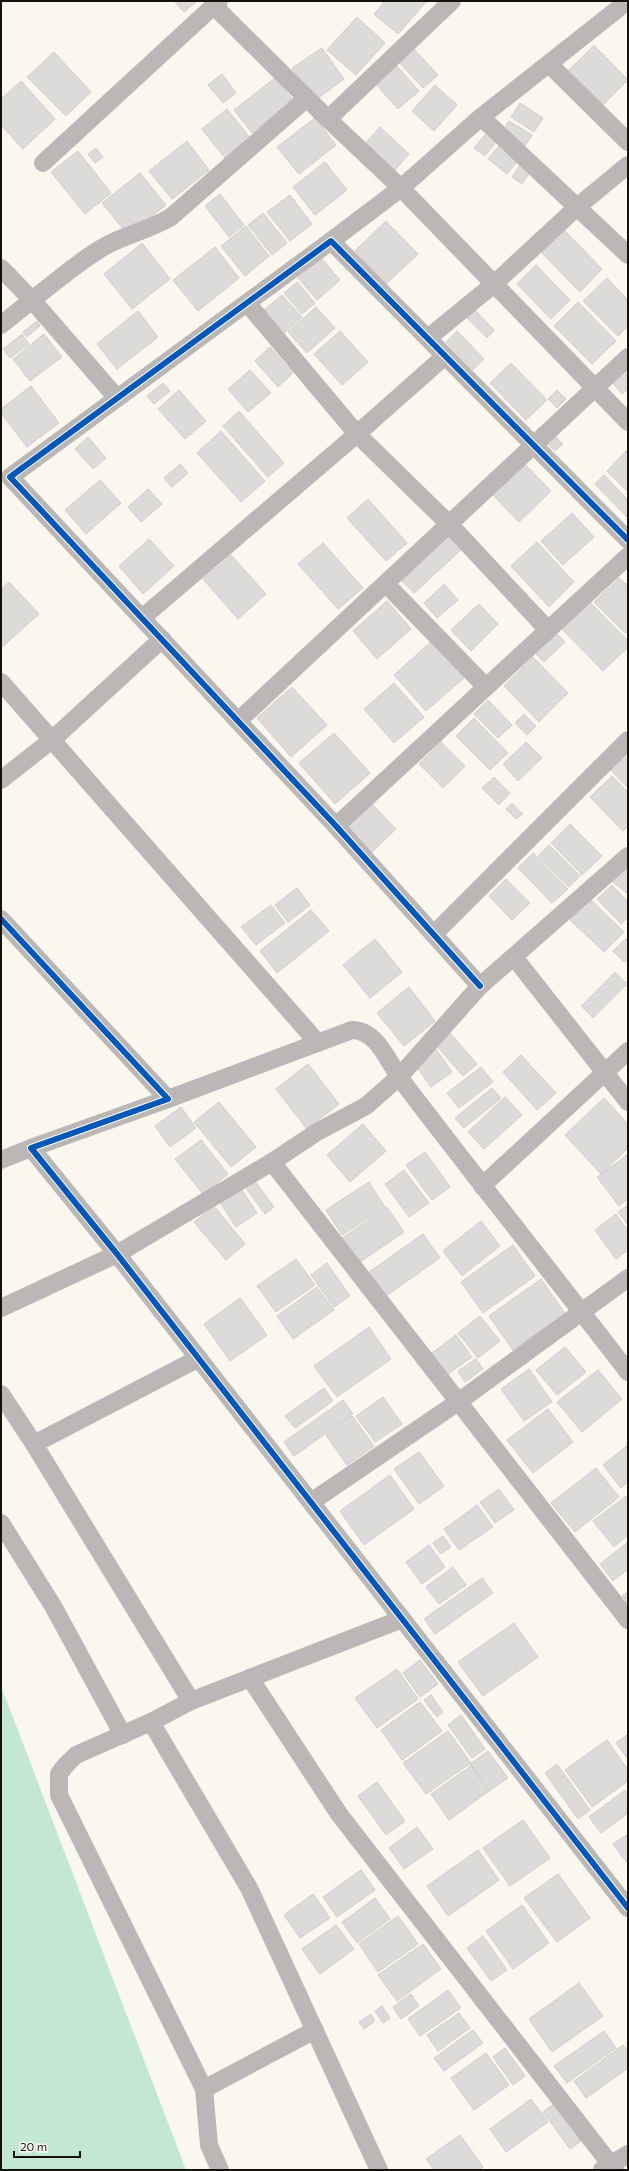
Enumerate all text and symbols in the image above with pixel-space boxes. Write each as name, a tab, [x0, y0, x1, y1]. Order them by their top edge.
scale bar	[14, 2133, 80, 2159]
text: 20 m	[20, 2139, 47, 2153]

